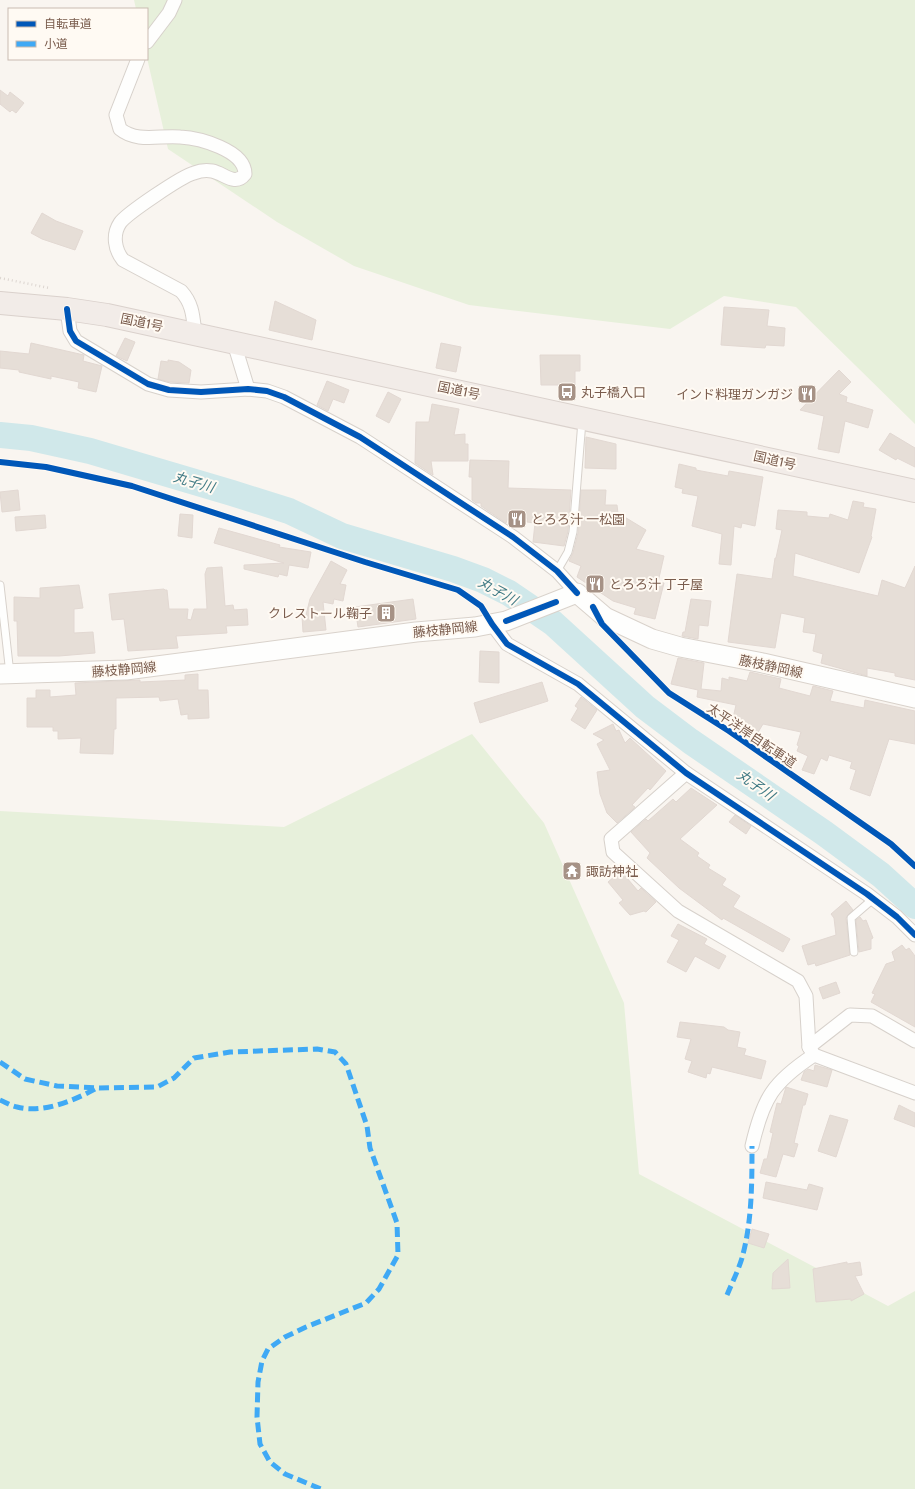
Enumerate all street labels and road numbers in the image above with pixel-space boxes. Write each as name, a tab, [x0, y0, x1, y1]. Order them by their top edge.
street label: 国道1号	[119, 310, 165, 334]
street label: 国道1号	[436, 378, 482, 402]
street label: 国道1号	[752, 447, 798, 473]
street label: 藤枝静岡線	[412, 618, 478, 640]
street label: 藤枝静岡線	[738, 651, 804, 681]
street label: 藤枝静岡線	[91, 658, 157, 680]
street label: 太平洋岸自転車道	[704, 699, 800, 771]

